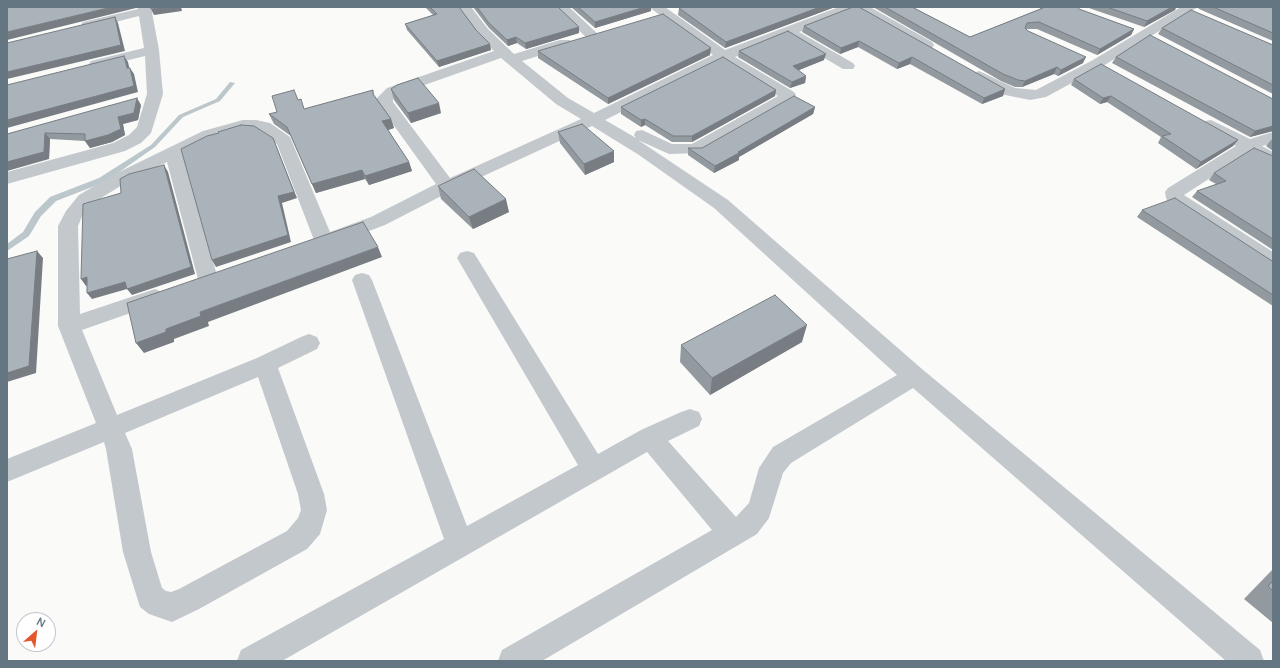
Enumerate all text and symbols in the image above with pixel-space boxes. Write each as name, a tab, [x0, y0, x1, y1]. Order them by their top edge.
north arrow	[16, 612, 56, 652]
text: N	[34, 613, 48, 630]

